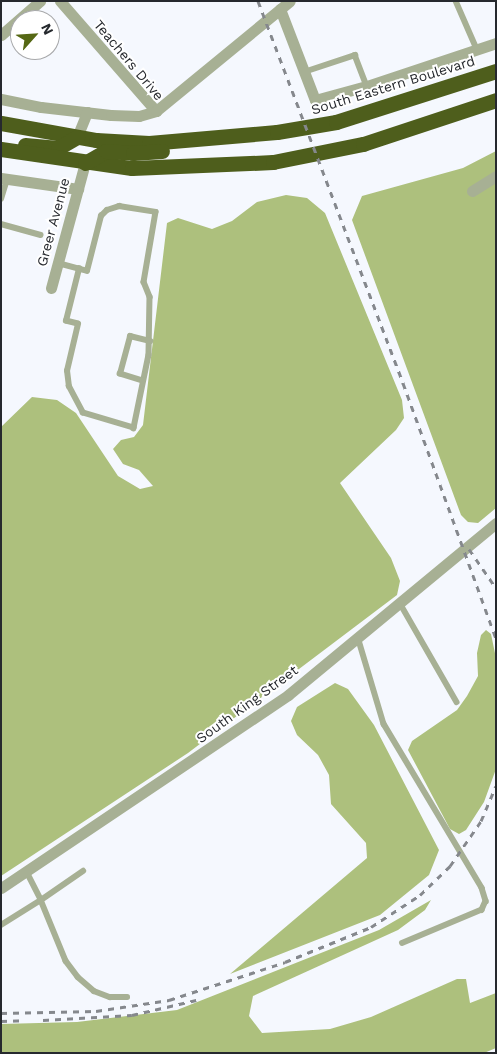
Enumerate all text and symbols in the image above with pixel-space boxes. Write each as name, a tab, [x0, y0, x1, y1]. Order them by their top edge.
north arrow	[10, 10, 60, 60]
street label: Teachers Drive	[90, 16, 168, 104]
text: N	[38, 21, 57, 37]
street label: South Eastern Boulevard	[309, 52, 477, 118]
street label: Greer Avenue	[33, 175, 73, 269]
street label: South King Street	[193, 662, 301, 746]

